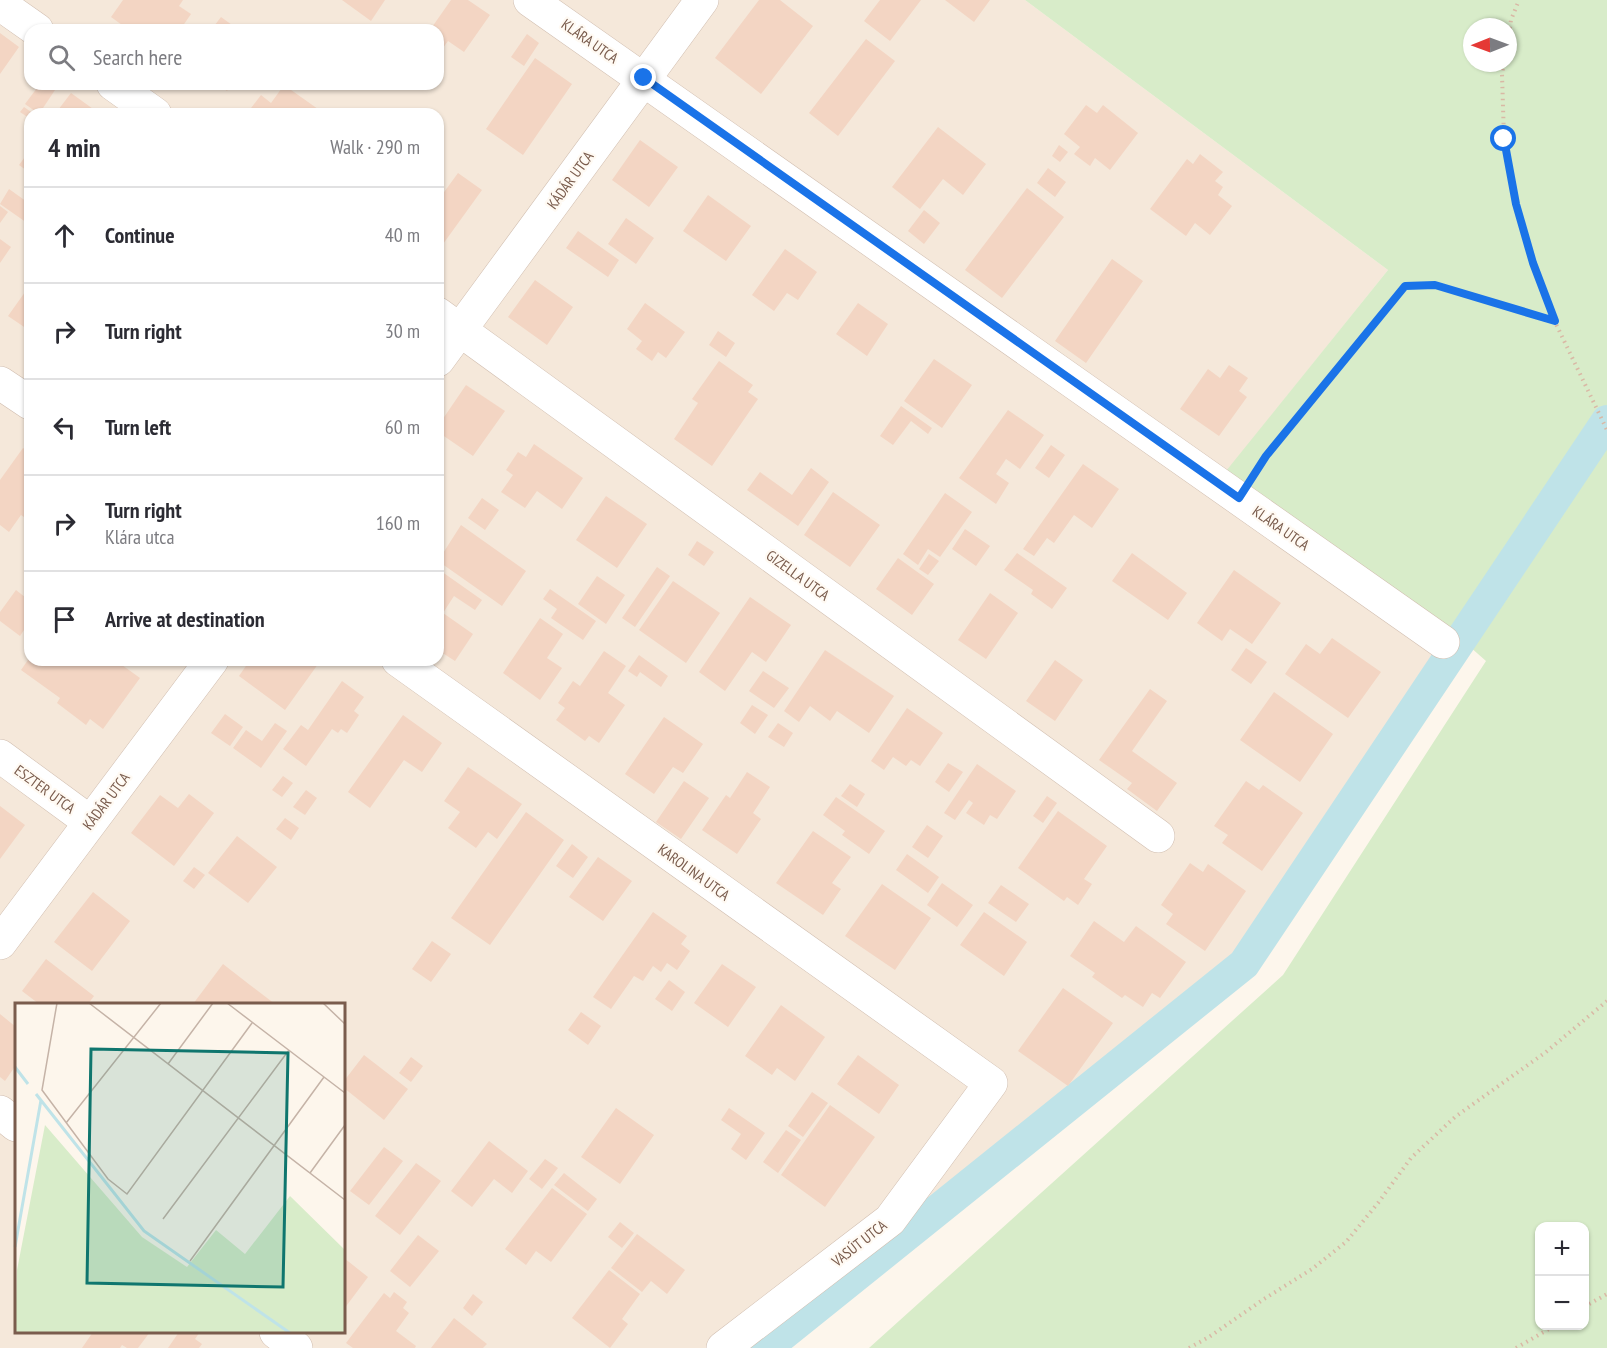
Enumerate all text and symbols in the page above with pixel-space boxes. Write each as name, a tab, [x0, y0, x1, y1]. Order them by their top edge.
street label: KLÁRA UTCA	[558, 15, 623, 68]
north arrow	[1463, 18, 1517, 72]
search box	[24, 24, 444, 90]
icon: search	[45, 41, 78, 74]
text: Search here	[93, 43, 182, 71]
route end	[630, 64, 656, 90]
route start	[1490, 125, 1516, 151]
text: 4 min	[48, 131, 101, 164]
text: Walk · 290 m	[330, 134, 420, 160]
street label: KÁDÁR UTCA	[543, 147, 598, 213]
icon: ahead	[48, 219, 81, 252]
text: Continue	[105, 221, 175, 249]
text: 40 m	[385, 222, 420, 248]
icon: right	[48, 315, 81, 348]
text: Turn right	[105, 317, 182, 345]
text: 30 m	[385, 318, 420, 344]
icon: left	[48, 411, 81, 444]
text: Turn left	[105, 413, 171, 441]
text: 60 m	[385, 414, 420, 440]
text: Turn right	[105, 496, 182, 524]
street label: KLÁRA UTCA	[1249, 502, 1314, 555]
icon: right	[48, 507, 81, 540]
text: 160 m	[376, 510, 420, 536]
text: Klára utca	[105, 524, 174, 550]
street label: GIZELLA UTCA	[763, 546, 834, 605]
icon: arrive	[48, 603, 81, 636]
text: Arrive at destination	[105, 605, 265, 633]
street label: ESZTER UTCA	[11, 761, 80, 818]
street label: KÁDÁR UTCA	[78, 768, 134, 833]
street label: KAROLINA UTCA	[654, 840, 734, 905]
inset map	[15, 1003, 345, 1333]
street label: VASÚT UTCA	[827, 1215, 891, 1271]
map controls	[1535, 1222, 1589, 1330]
button: +	[1535, 1222, 1589, 1276]
button: −	[1535, 1276, 1589, 1330]

